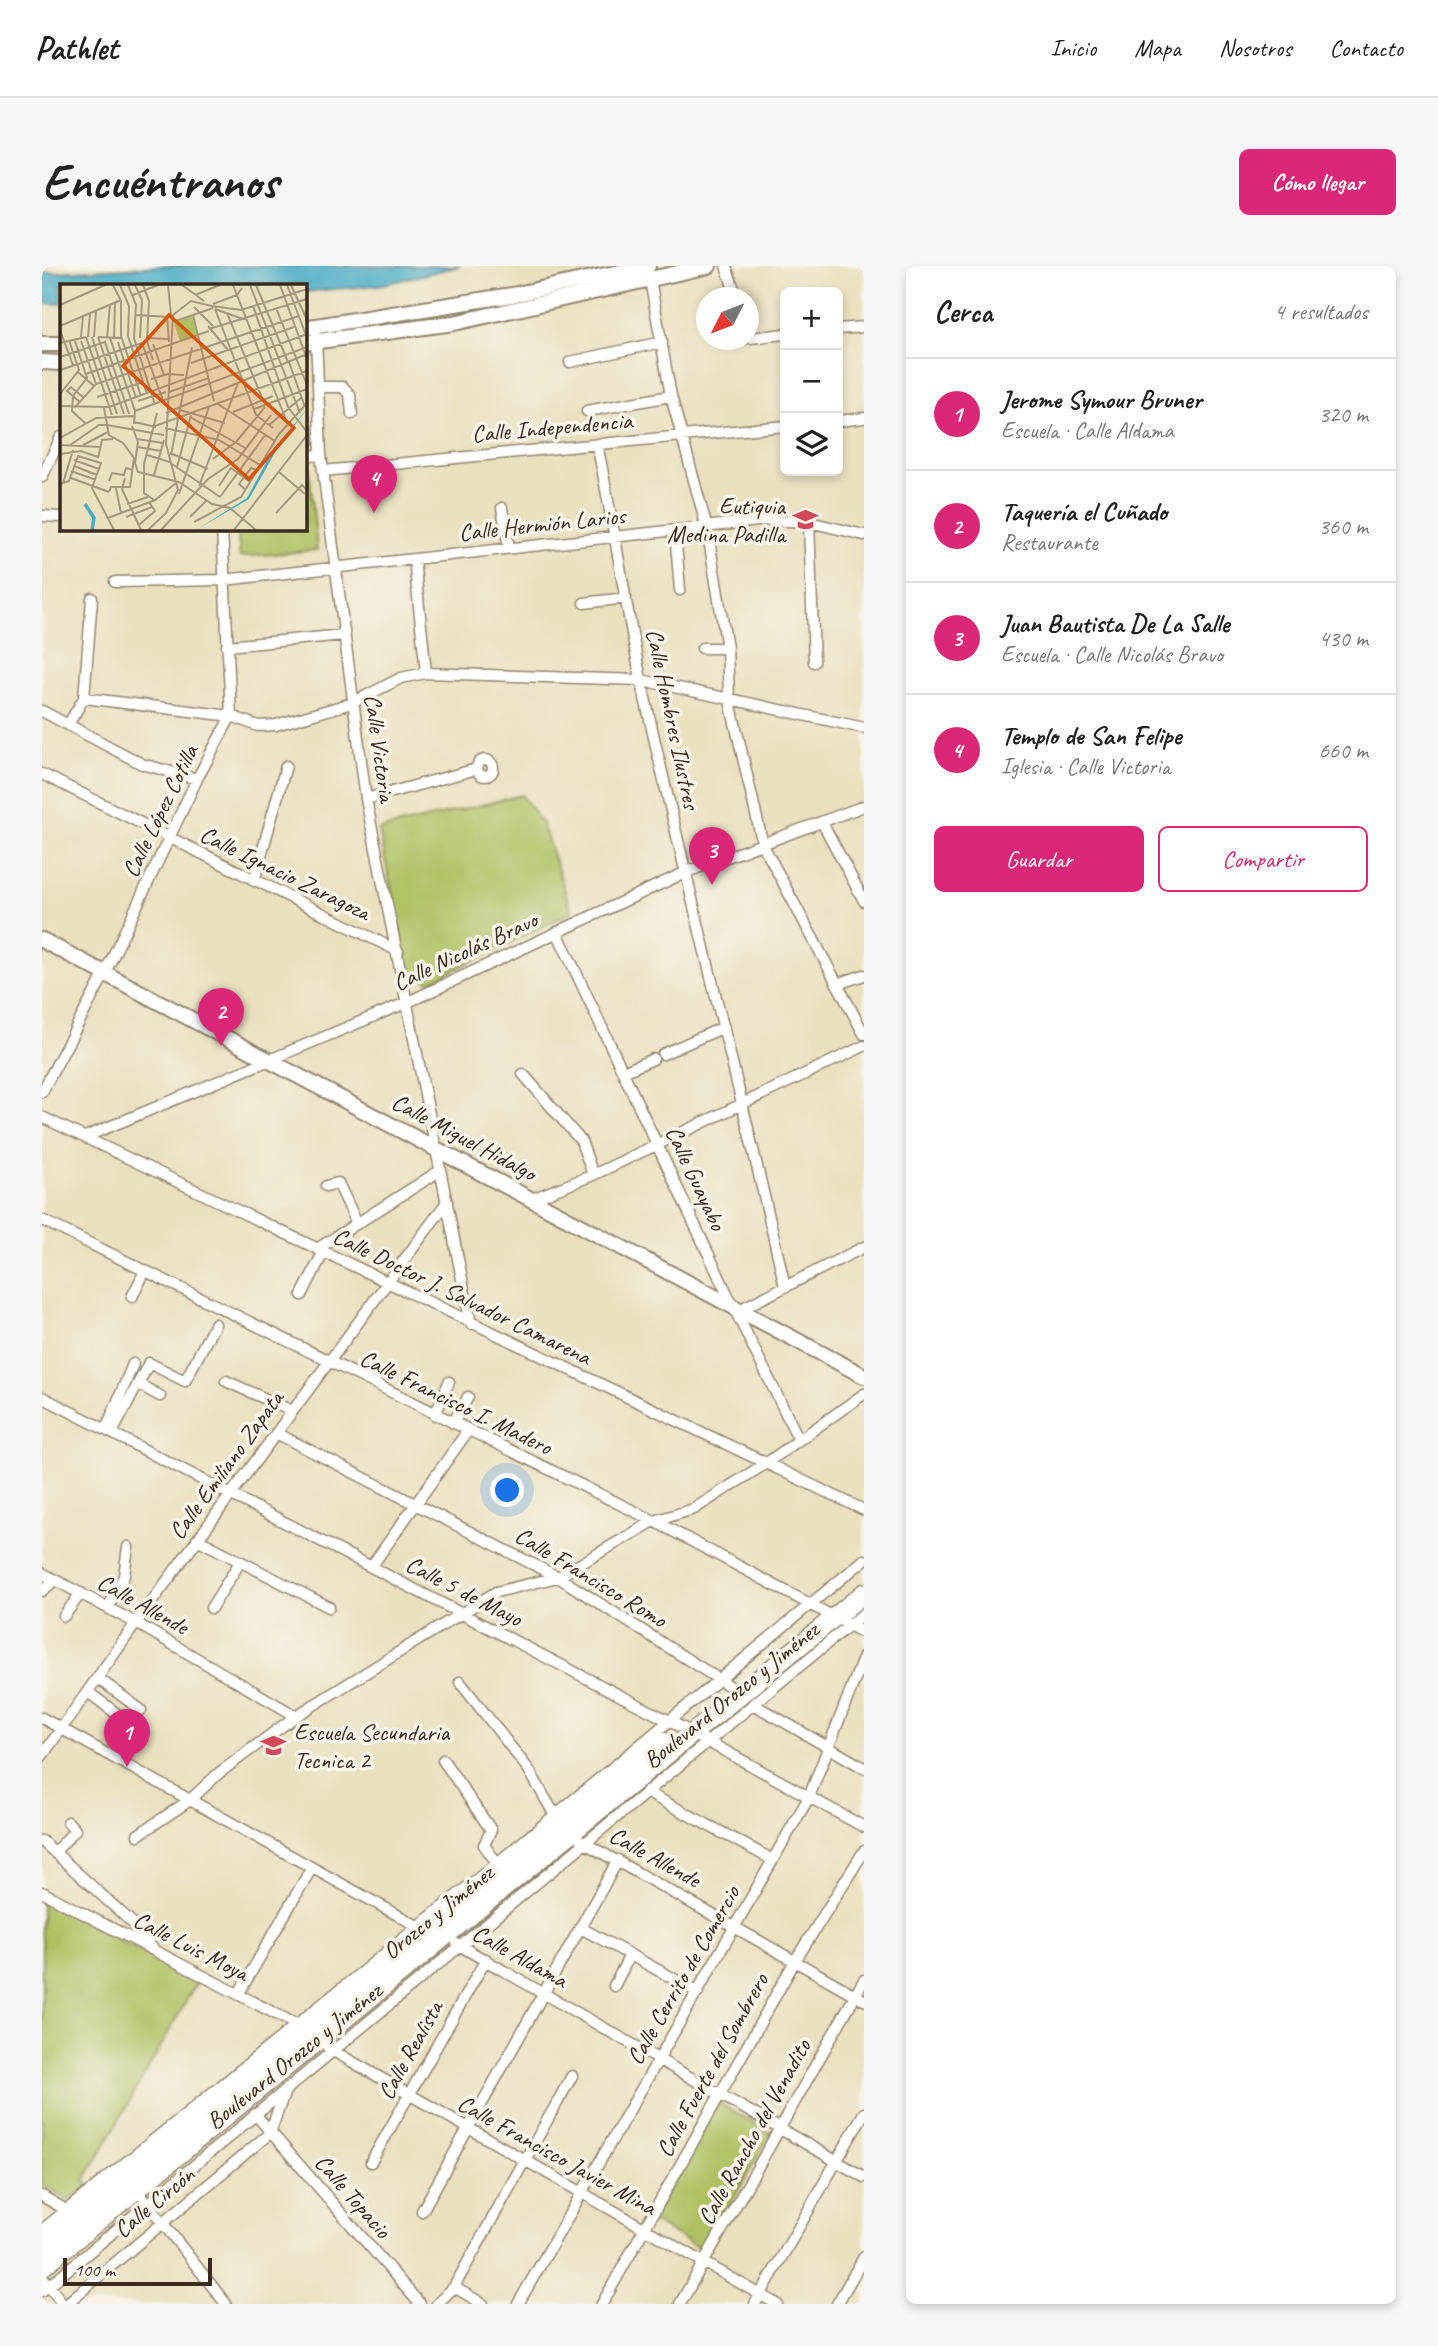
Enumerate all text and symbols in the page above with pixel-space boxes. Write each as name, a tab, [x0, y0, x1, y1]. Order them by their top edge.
text: Pathlet	[35, 27, 118, 69]
text: Inicio	[1050, 33, 1096, 63]
text: Mapa	[1134, 33, 1181, 63]
text: Nosotros	[1219, 33, 1291, 63]
text: Contacto	[1329, 33, 1403, 63]
button: Cómo llegar	[1239, 149, 1396, 215]
text: Encuéntranos	[42, 151, 278, 213]
inset map	[60, 284, 306, 530]
north arrow	[696, 287, 759, 350]
map controls	[780, 287, 843, 476]
button: +	[780, 287, 843, 350]
text: Cerca	[934, 293, 992, 331]
text: 4 resultados	[1274, 297, 1368, 326]
button: −	[780, 350, 843, 413]
text: Jerome Symour Bruner	[1001, 383, 1202, 416]
text: 1	[952, 400, 962, 429]
text: 320 m	[1319, 400, 1368, 429]
street label: Calle Independencia	[471, 405, 635, 449]
button: layers	[780, 413, 843, 476]
text: Escuela · Calle Aldama	[1001, 416, 1174, 445]
pin: 4	[351, 455, 397, 513]
place label: Eutiquia Medina Padilla	[667, 491, 787, 549]
text: Taquería el Cuñado	[1001, 495, 1167, 528]
street label: Calle Hermión Larios	[457, 500, 628, 548]
school or university icon: Eutiquia Medina Padilla	[791, 506, 819, 534]
text: 2	[952, 512, 962, 541]
text: 360 m	[1319, 512, 1368, 541]
text: Restaurante	[1001, 528, 1098, 557]
text: Juan Bautista De La Salle	[1001, 607, 1229, 640]
text: 3	[952, 624, 962, 653]
text: 430 m	[1319, 624, 1368, 653]
street label: Calle Hombres Ilustres	[639, 626, 707, 814]
text: Escuela · Calle Nicolás Bravo	[1001, 640, 1223, 669]
street label: Calle Victoria	[358, 692, 403, 806]
text: Templo de San Felipe	[1001, 719, 1181, 752]
text: 4	[952, 736, 962, 765]
text: 660 m	[1319, 736, 1368, 765]
street label: Calle López Cotilla	[115, 739, 206, 882]
text: Iglesia · Calle Victoria	[1001, 752, 1170, 781]
street label: Calle Ignacio Zaragoza	[195, 819, 377, 928]
button: Guardar	[934, 826, 1144, 892]
button: Compartir	[1158, 826, 1368, 892]
pin: 3	[689, 827, 735, 885]
street label: Calle Nicolás Bravo	[388, 903, 544, 997]
pin: 2	[198, 988, 244, 1046]
street label: Calle Miguel Hidalgo	[387, 1086, 544, 1189]
street label: Calle Guayabo	[659, 1121, 734, 1236]
street label: Calle Doctor J. Salvador Camarena	[328, 1220, 597, 1372]
street label: Calle Francisco I. Madero	[355, 1343, 558, 1462]
street label: Calle Emiliano Zapata	[162, 1383, 291, 1545]
your location	[490, 1473, 524, 1507]
street label: Calle Francisco Romo	[510, 1520, 674, 1635]
street label: Calle 5 de Mayo	[401, 1549, 529, 1634]
street label: Calle Allende	[92, 1567, 196, 1642]
street label: Boulevard Orozco y Jiménez	[637, 1614, 827, 1775]
pin: 1	[104, 1709, 150, 1767]
place label: Escuela Secundaria Tecnica 2	[294, 1717, 450, 1775]
school or university icon: Escuela Secundaria Tecnica 2	[260, 1732, 288, 1760]
street label: Calle Allende	[604, 1820, 708, 1895]
street label: Orozco y Jiménez	[376, 1857, 502, 1966]
street label: Calle Cerrito de Comercio	[620, 1879, 747, 2070]
street label: Calle Luis Moya	[129, 1904, 255, 1989]
street label: Calle Aldama	[467, 1918, 574, 1995]
street label: Calle Fuerte del Sombrero	[649, 1967, 776, 2162]
street label: Boulevard Orozco y Jiménez	[200, 1975, 390, 2136]
street label: Calle Realista	[371, 1993, 450, 2105]
street label: Calle Rancho del Venadito	[691, 2033, 818, 2230]
street label: Calle Francisco Javier Mina	[452, 2088, 663, 2223]
street label: Calle Topacio	[308, 2148, 399, 2245]
street label: Calle Circón	[108, 2159, 201, 2244]
scale bar	[63, 2255, 212, 2287]
text: 100 m	[74, 2258, 115, 2282]

